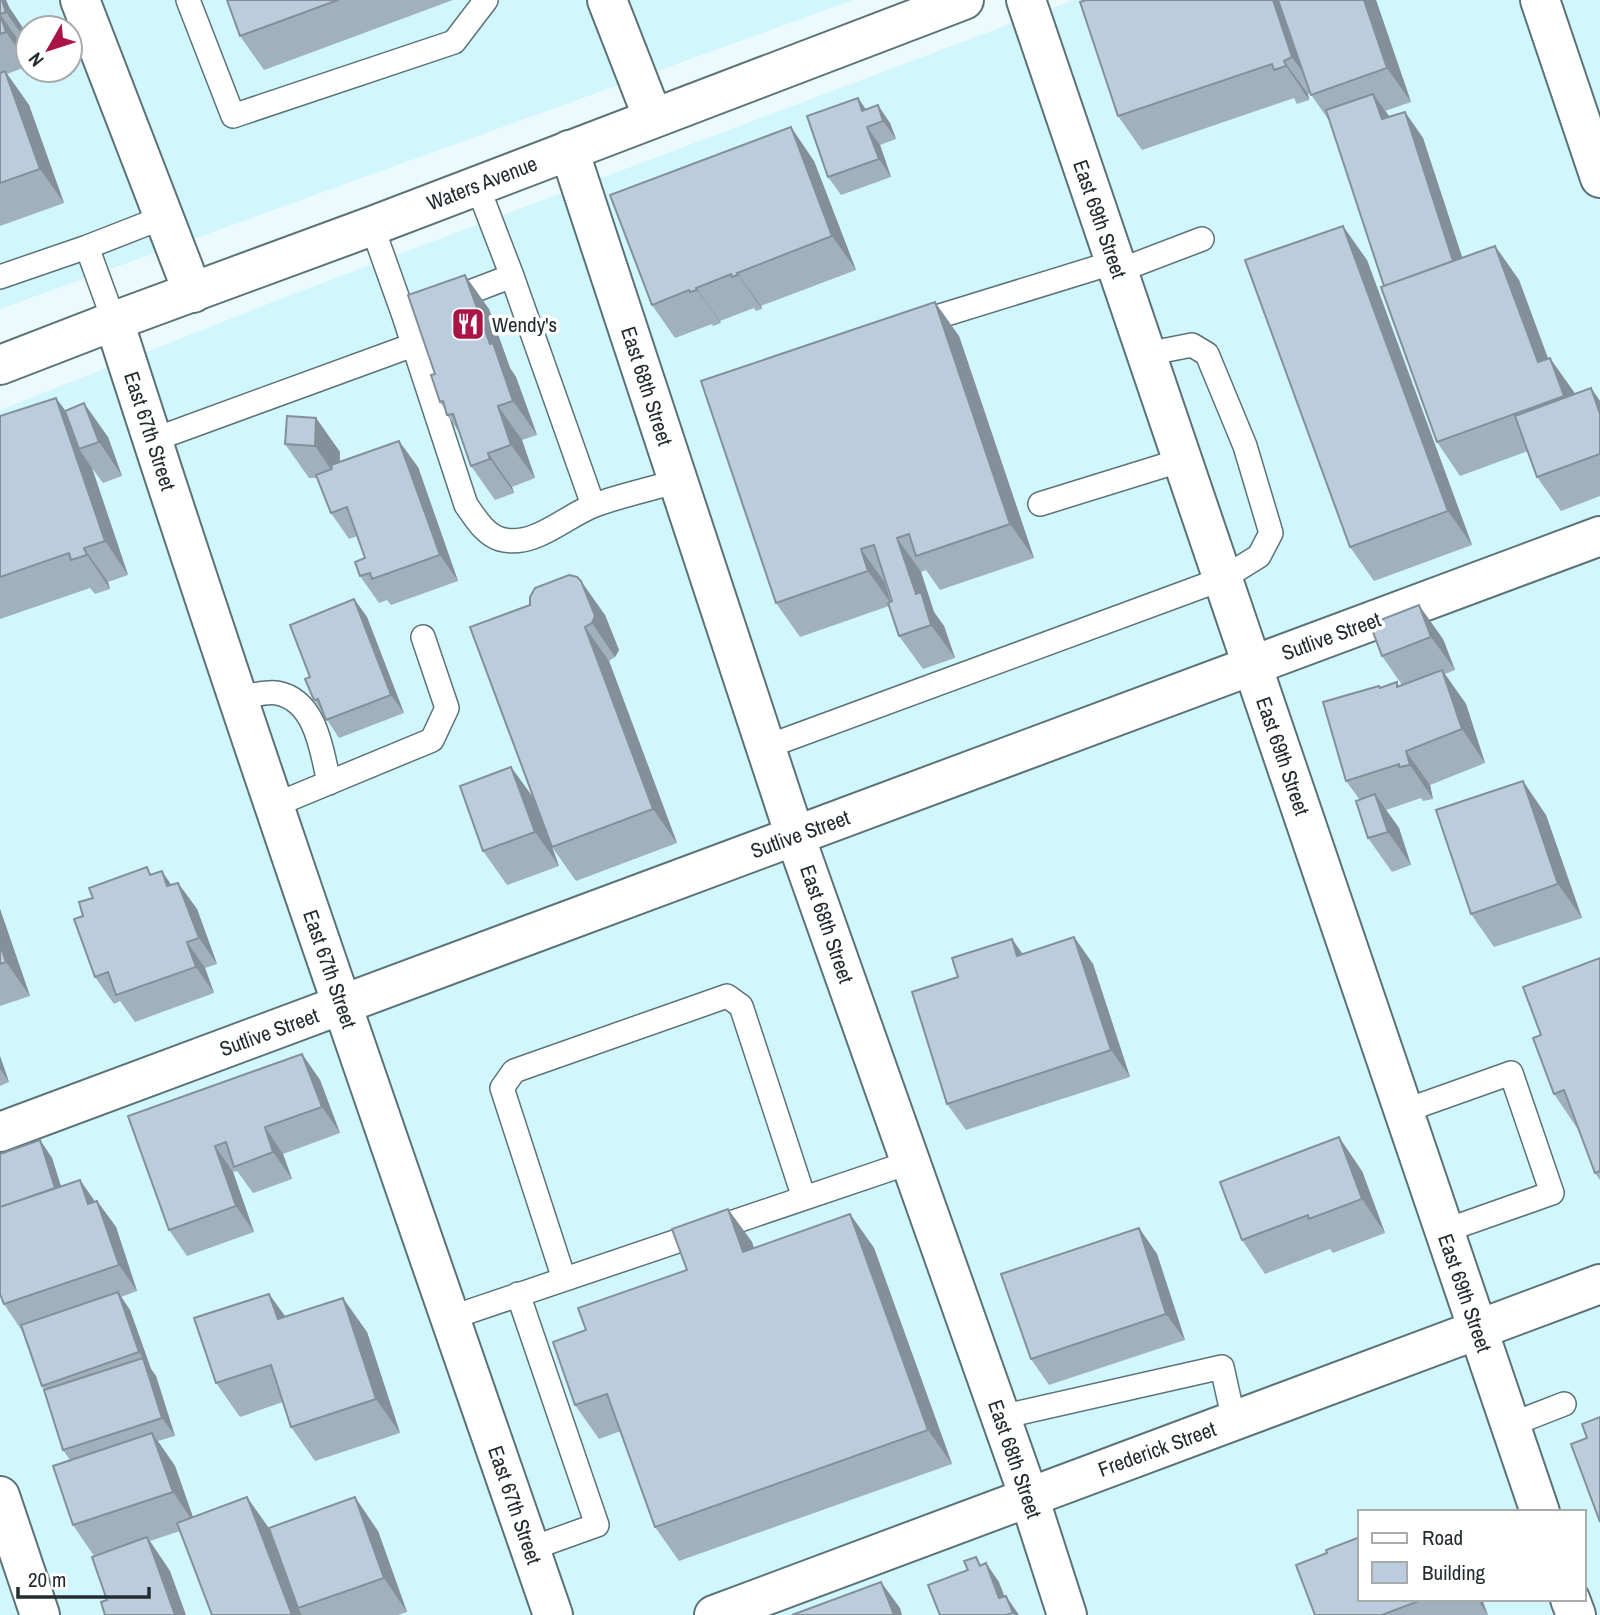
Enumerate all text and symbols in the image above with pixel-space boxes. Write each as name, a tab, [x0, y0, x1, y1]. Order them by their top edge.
north arrow	[14, 14, 84, 84]
text: N	[22, 47, 49, 72]
street label: Waters Avenue	[423, 149, 541, 217]
street label: East 69th Street	[1066, 156, 1134, 282]
restaurant icon: Wendy's	[449, 305, 487, 343]
place label: Wendy's	[492, 310, 557, 339]
street label: East 68th Street	[614, 323, 680, 449]
street label: East 67th Street	[117, 368, 183, 494]
street label: Sutlive Street	[1277, 605, 1385, 667]
street label: East 69th Street	[1249, 693, 1317, 819]
street label: Sutlive Street	[746, 803, 854, 865]
street label: East 68th Street	[793, 861, 861, 987]
street label: East 67th Street	[296, 906, 364, 1032]
street label: Sutlive Street	[215, 1001, 323, 1063]
street label: East 69th Street	[1431, 1230, 1499, 1356]
street label: East 68th Street	[981, 1396, 1049, 1522]
street label: Frederick Street	[1094, 1414, 1220, 1484]
street label: East 67th Street	[481, 1442, 549, 1568]
legend	[1358, 1510, 1586, 1601]
text: Road	[1422, 1523, 1463, 1552]
scale bar	[18, 1556, 149, 1600]
text: Building	[1422, 1558, 1486, 1587]
text: 20 m	[28, 1565, 66, 1594]

